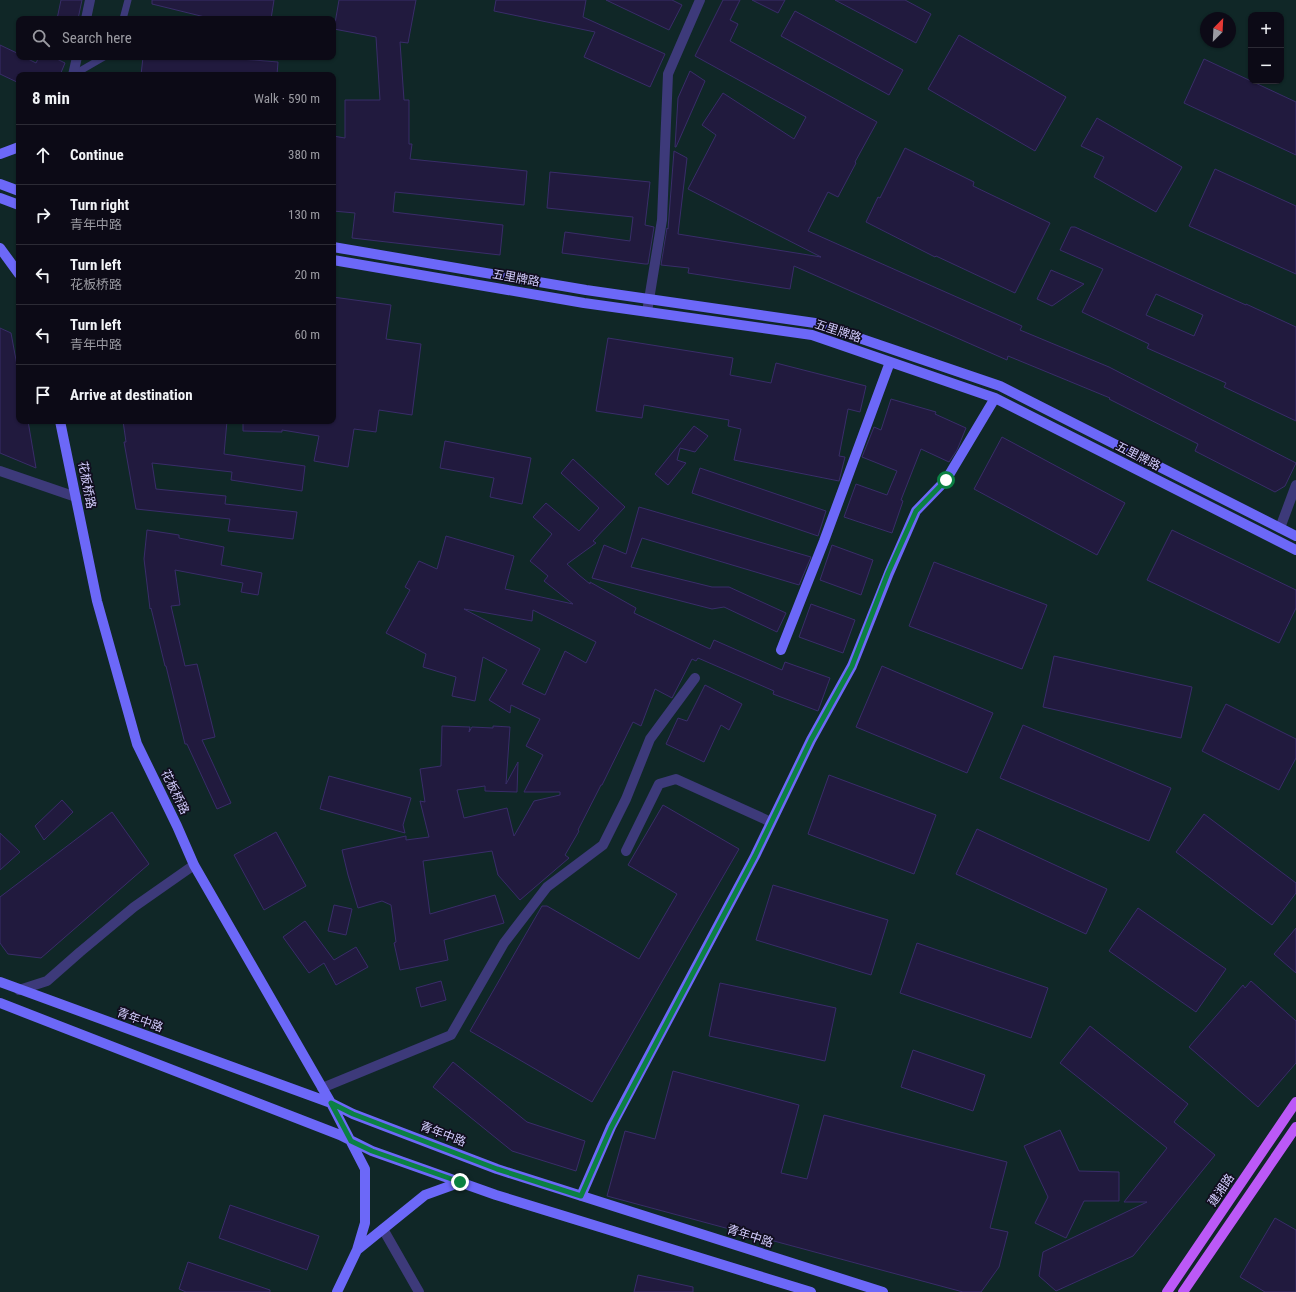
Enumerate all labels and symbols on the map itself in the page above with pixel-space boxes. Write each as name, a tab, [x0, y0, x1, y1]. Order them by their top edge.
north arrow	[1200, 12, 1236, 48]
street label: 五里牌路	[491, 267, 541, 289]
street label: 五里牌路	[813, 317, 863, 345]
street label: 五里牌路	[1113, 439, 1163, 473]
street label: 花板桥路	[76, 460, 98, 510]
route start	[937, 471, 955, 489]
street label: 花板桥路	[158, 767, 192, 817]
street label: 青年中路	[115, 1005, 165, 1035]
street label: 青年中路	[418, 1119, 468, 1149]
street label: 建湘路	[1205, 1171, 1237, 1209]
route end	[451, 1173, 469, 1191]
street label: 青年中路	[725, 1222, 775, 1250]

